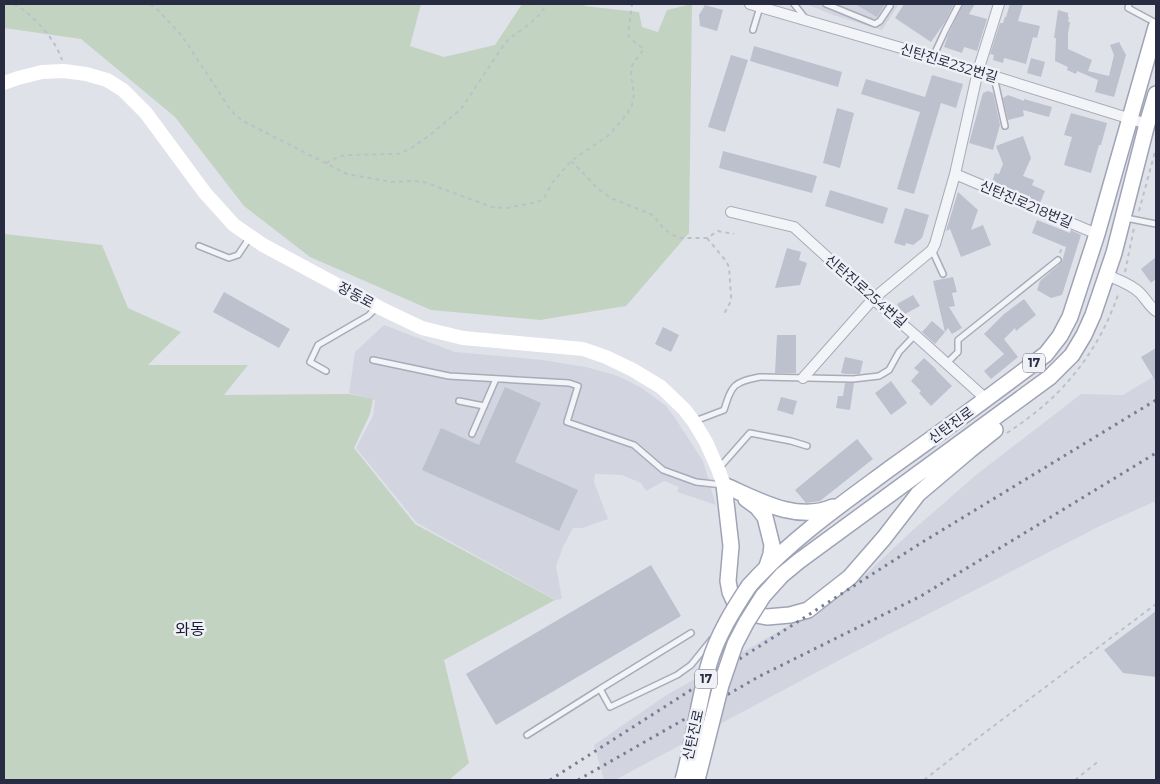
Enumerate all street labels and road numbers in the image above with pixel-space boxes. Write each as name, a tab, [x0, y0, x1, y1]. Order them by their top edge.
street label: 신탄진로232번길	[898, 40, 1000, 86]
street label: 신탄진로218번길	[977, 176, 1075, 232]
street label: 신탄진로254번길	[821, 251, 911, 331]
street label: 장동로	[335, 278, 377, 312]
road number: 17	[1023, 353, 1045, 372]
street label: 신탄진로	[925, 403, 977, 447]
road number: 17	[695, 670, 717, 689]
street label: 신탄진로	[678, 708, 708, 762]

